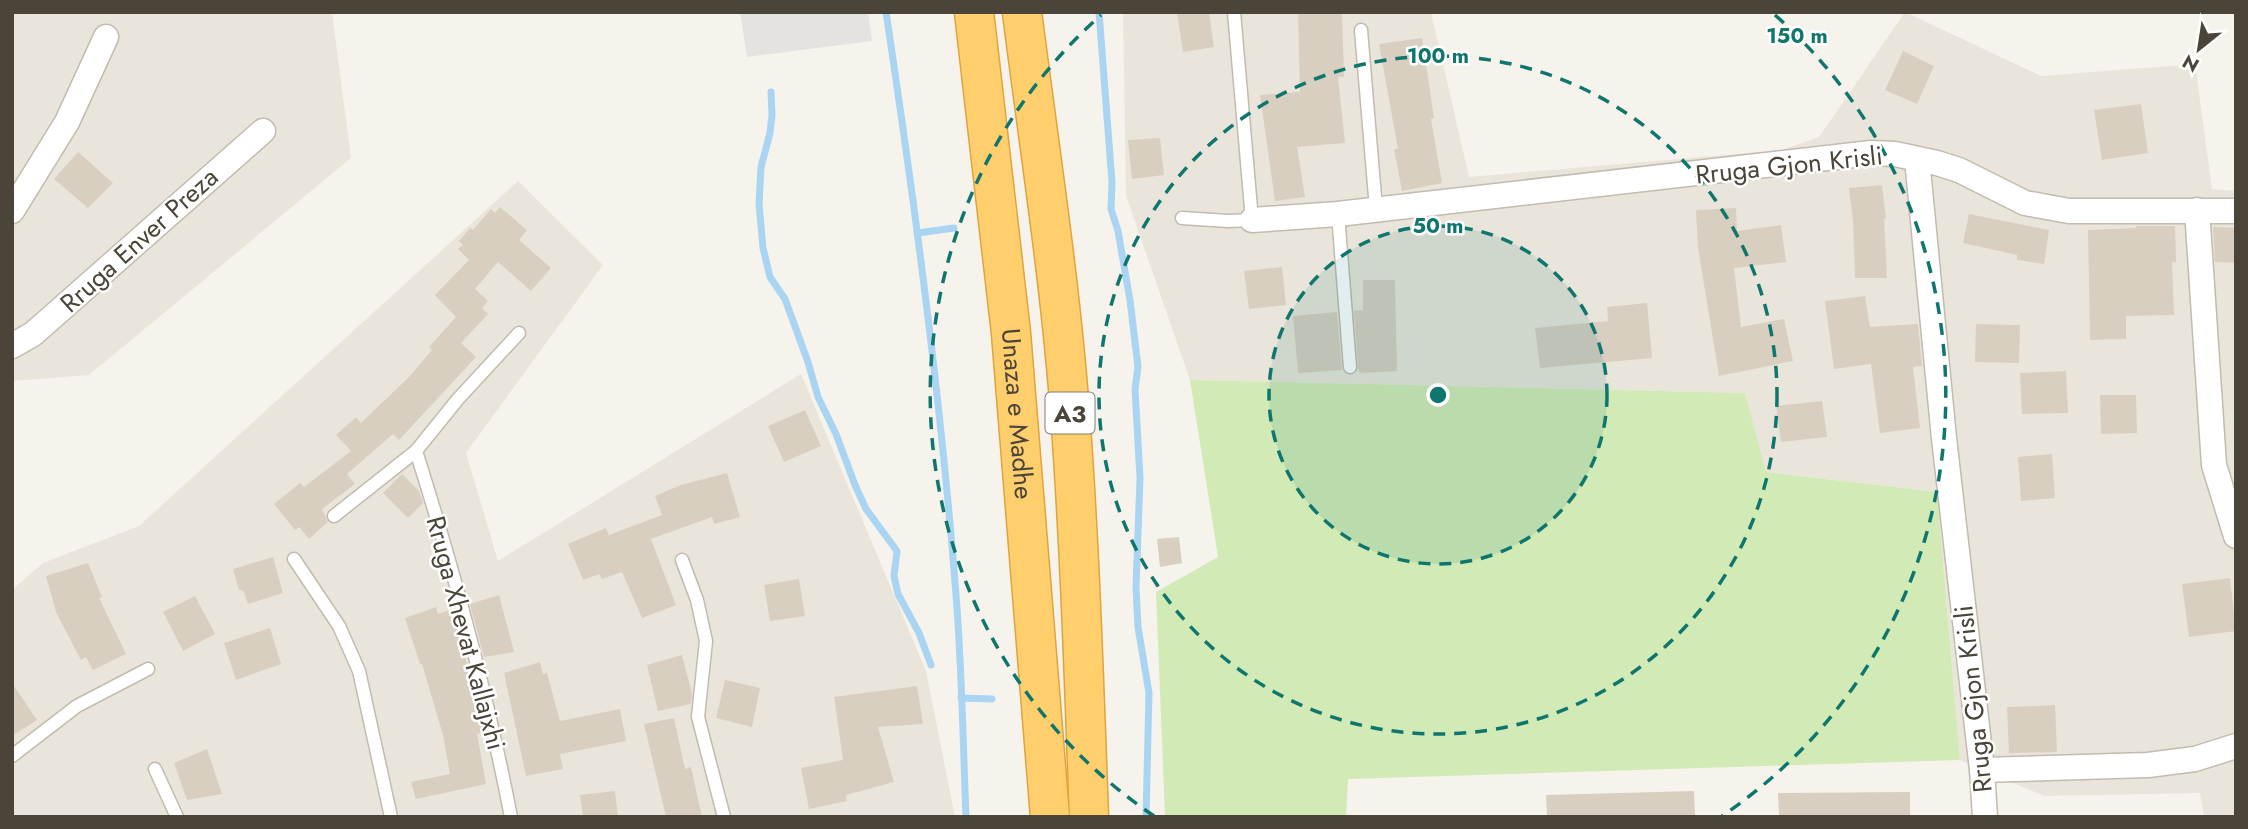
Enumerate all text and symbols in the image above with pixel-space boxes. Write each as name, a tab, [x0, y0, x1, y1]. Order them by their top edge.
north arrow	[2164, 14, 2234, 84]
text: 150 m	[1766, 21, 1828, 51]
text: 100 m	[1407, 41, 1469, 71]
text: N	[2177, 48, 2204, 79]
street label: Rruga Gjon Krisli	[1693, 136, 1885, 194]
street label: Rruga Enver Preza	[52, 159, 226, 321]
text: 50 m	[1413, 211, 1463, 241]
street label: Unaza e Madhe	[992, 327, 1043, 501]
centre of rings	[1426, 383, 1450, 407]
road number: A3	[1046, 392, 1094, 434]
street label: Rruga Xhevat Kallajxhi	[416, 512, 516, 754]
street label: Rruga Gjon Krisli	[1944, 603, 2002, 795]

